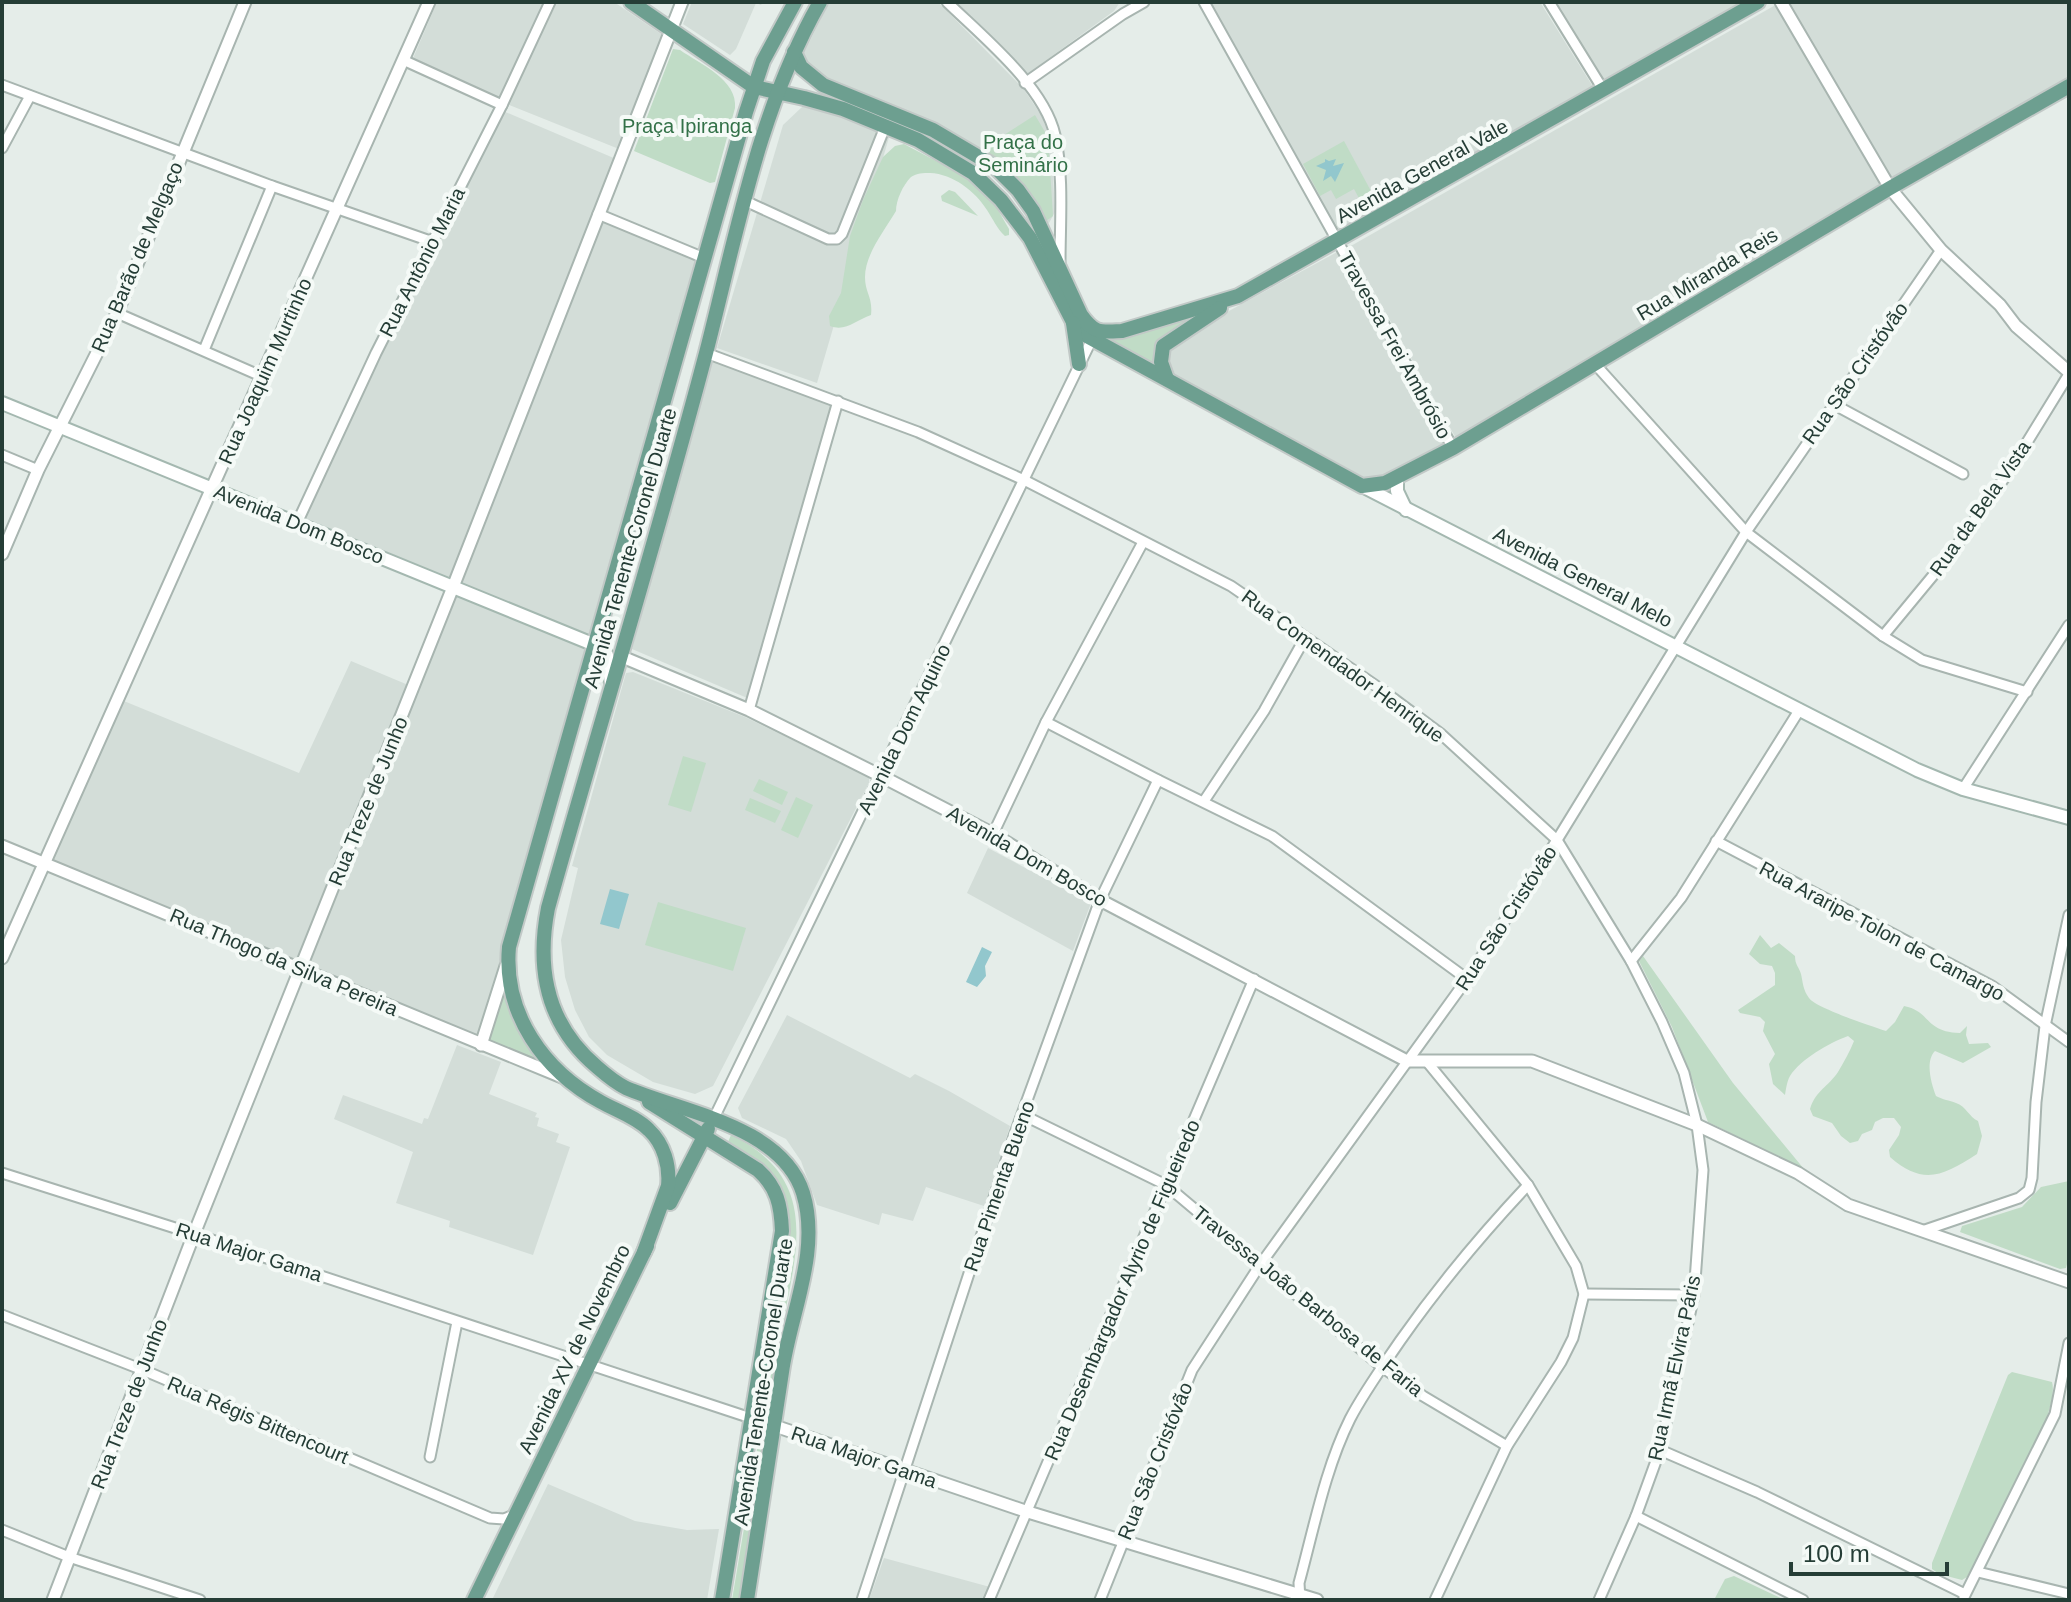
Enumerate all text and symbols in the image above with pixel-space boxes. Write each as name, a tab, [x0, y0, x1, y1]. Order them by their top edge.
park label: Praça Ipiranga	[622, 115, 753, 137]
street label: Avenida General Vale	[1332, 115, 1512, 227]
park label: Praça do Seminário	[978, 131, 1068, 176]
street label: Rua Barão de Melgaço	[87, 159, 187, 355]
street label: Rua Antônio Maria	[375, 183, 470, 340]
street label: Rua Miranda Reis	[1633, 223, 1781, 325]
street label: Travessa Frei Ambrósio	[1334, 248, 1456, 442]
street label: Rua Joaquim Murtinho	[214, 275, 316, 467]
street label: Rua São Cristóvão	[1798, 298, 1912, 448]
street label: Avenida Tenente-Coronel Duarte	[579, 405, 681, 691]
street label: Rua da Bela Vista	[1925, 436, 2035, 580]
street label: Avenida Dom Bosco	[211, 480, 387, 568]
street label: Avenida General Melo	[1490, 522, 1676, 632]
street label: Rua Comendador Henrique	[1238, 585, 1448, 747]
street label: Avenida Dom Aquino	[853, 640, 955, 818]
street label: Rua Treze de Junho	[324, 713, 412, 889]
street label: Avenida Dom Bosco	[943, 801, 1111, 911]
street label: Rua São Cristóvão	[1451, 842, 1561, 994]
street label: Rua Araripe Tolon de Camargo	[1756, 857, 2008, 1005]
street label: Rua Thogo da Silva Pereira	[167, 904, 402, 1020]
street label: Rua Pimenta Bueno	[959, 1098, 1039, 1274]
street label: Rua Desembargador Alyrio de Figueiredo	[1040, 1116, 1204, 1464]
street label: Travessa João Barbosa de Faria	[1189, 1201, 1428, 1401]
street label: Rua Major Gama	[173, 1218, 326, 1286]
street label: Avenida Tenente-Coronel Duarte	[729, 1237, 797, 1527]
street label: Avenida XV de Novembro	[514, 1241, 634, 1457]
street label: Rua Irmã Elvira Páris	[1644, 1273, 1704, 1463]
street label: Rua Treze de Junho	[86, 1316, 172, 1492]
street label: Rua Régis Bittencourt	[164, 1372, 352, 1468]
street label: Rua São Cristóvão	[1113, 1379, 1197, 1543]
street label: Rua Major Gama	[788, 1422, 940, 1492]
scale bar	[1791, 1526, 1947, 1576]
text: 100 m	[1803, 1540, 1870, 1567]

